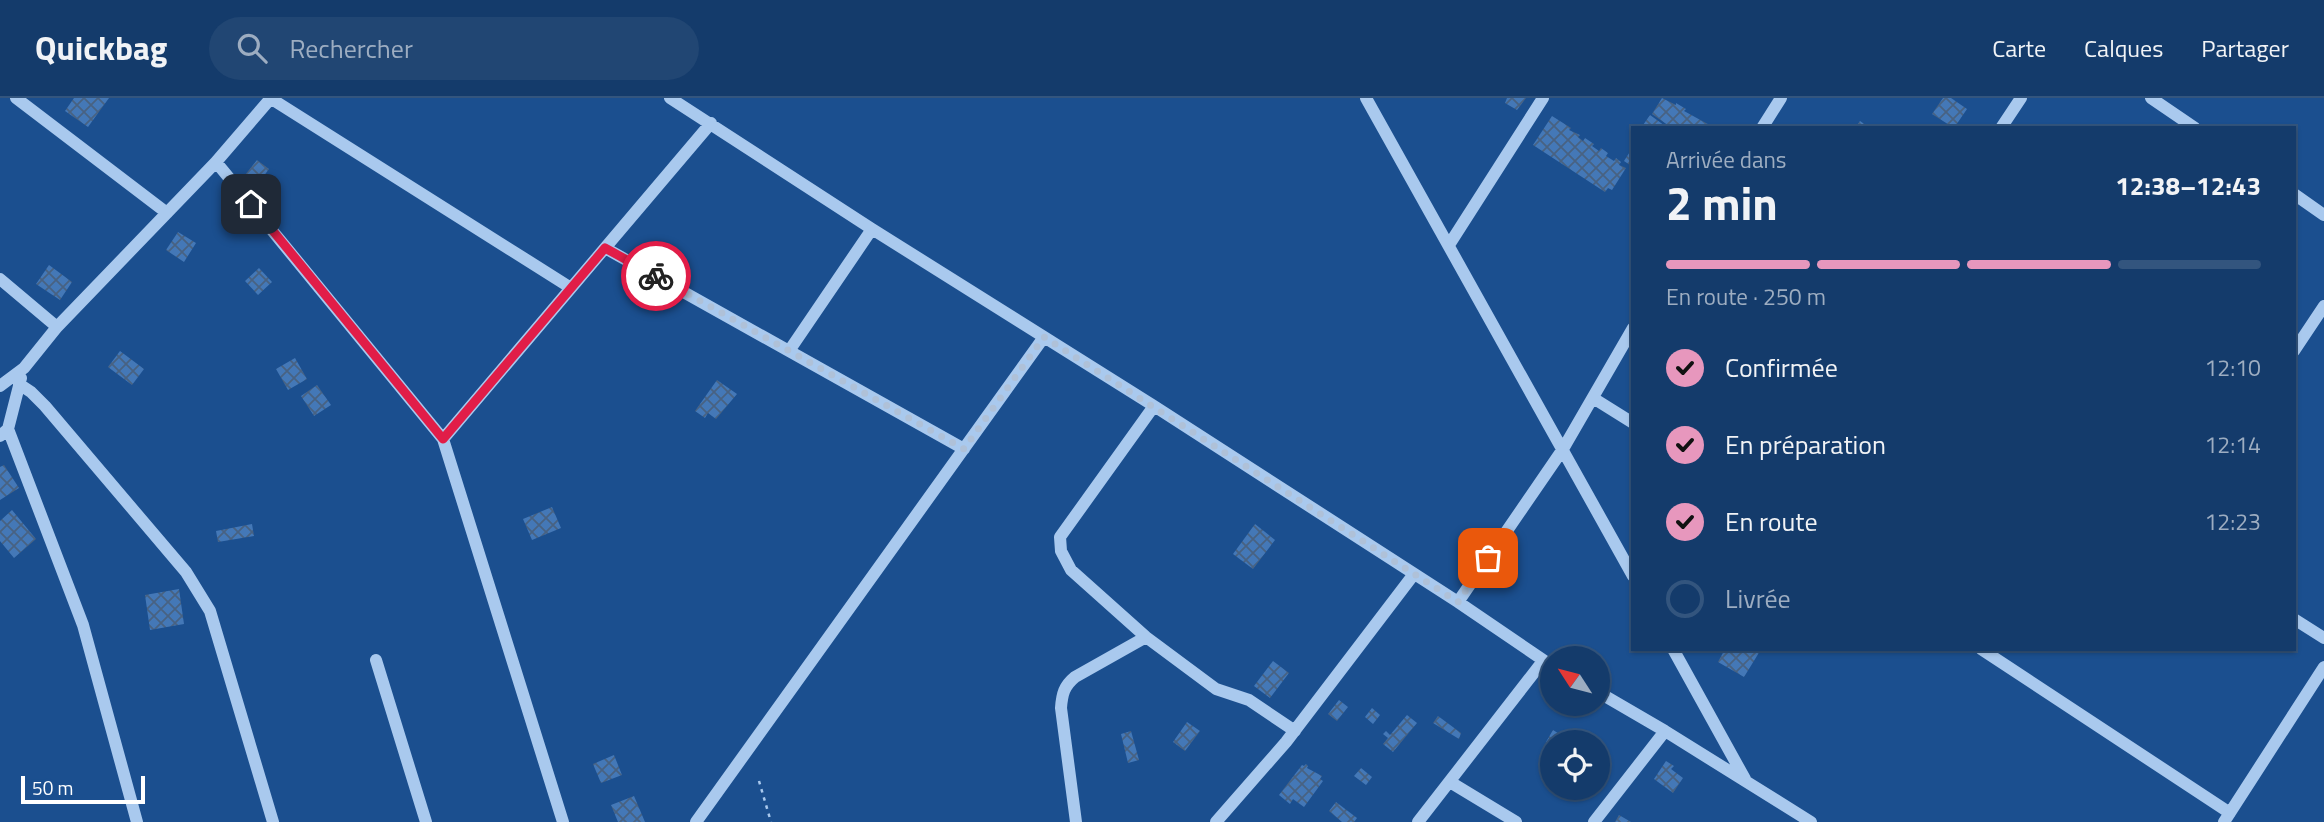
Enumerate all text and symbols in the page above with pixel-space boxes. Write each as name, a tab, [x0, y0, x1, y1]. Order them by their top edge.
search box	[209, 17, 699, 80]
text: Quickbag	[35, 23, 167, 73]
icon: search	[233, 29, 271, 67]
text: Rechercher	[289, 29, 413, 68]
text: Carte	[1992, 30, 2046, 66]
text: Calques	[2084, 30, 2163, 66]
text: Partager	[2201, 30, 2289, 66]
text: Arrivée dans	[1666, 142, 1787, 177]
text: 12:38–12:43	[2115, 166, 2261, 205]
text: 2 min	[1666, 168, 1778, 238]
pin	[221, 174, 281, 234]
icon: home	[232, 185, 270, 223]
courier	[621, 241, 691, 311]
icon: bike	[637, 257, 675, 295]
text: En route · 250 m	[1666, 279, 1826, 314]
text: Confirmée	[1725, 348, 1838, 387]
icon: check	[1666, 349, 1704, 387]
text: 12:10	[2204, 350, 2261, 385]
text: En préparation	[1725, 425, 1886, 464]
icon: check	[1666, 426, 1704, 464]
text: 12:14	[2204, 427, 2261, 462]
text: En route	[1725, 502, 1818, 541]
icon: check	[1666, 503, 1704, 541]
text: 12:23	[2204, 504, 2261, 539]
pin	[1458, 528, 1518, 588]
icon: bag	[1469, 539, 1507, 577]
text: Livrée	[1725, 579, 1791, 618]
north arrow	[1540, 646, 1610, 716]
map controls	[1540, 646, 1610, 800]
button: locate	[1540, 730, 1610, 800]
scale bar	[21, 773, 145, 805]
text: 50 m	[32, 773, 73, 802]

